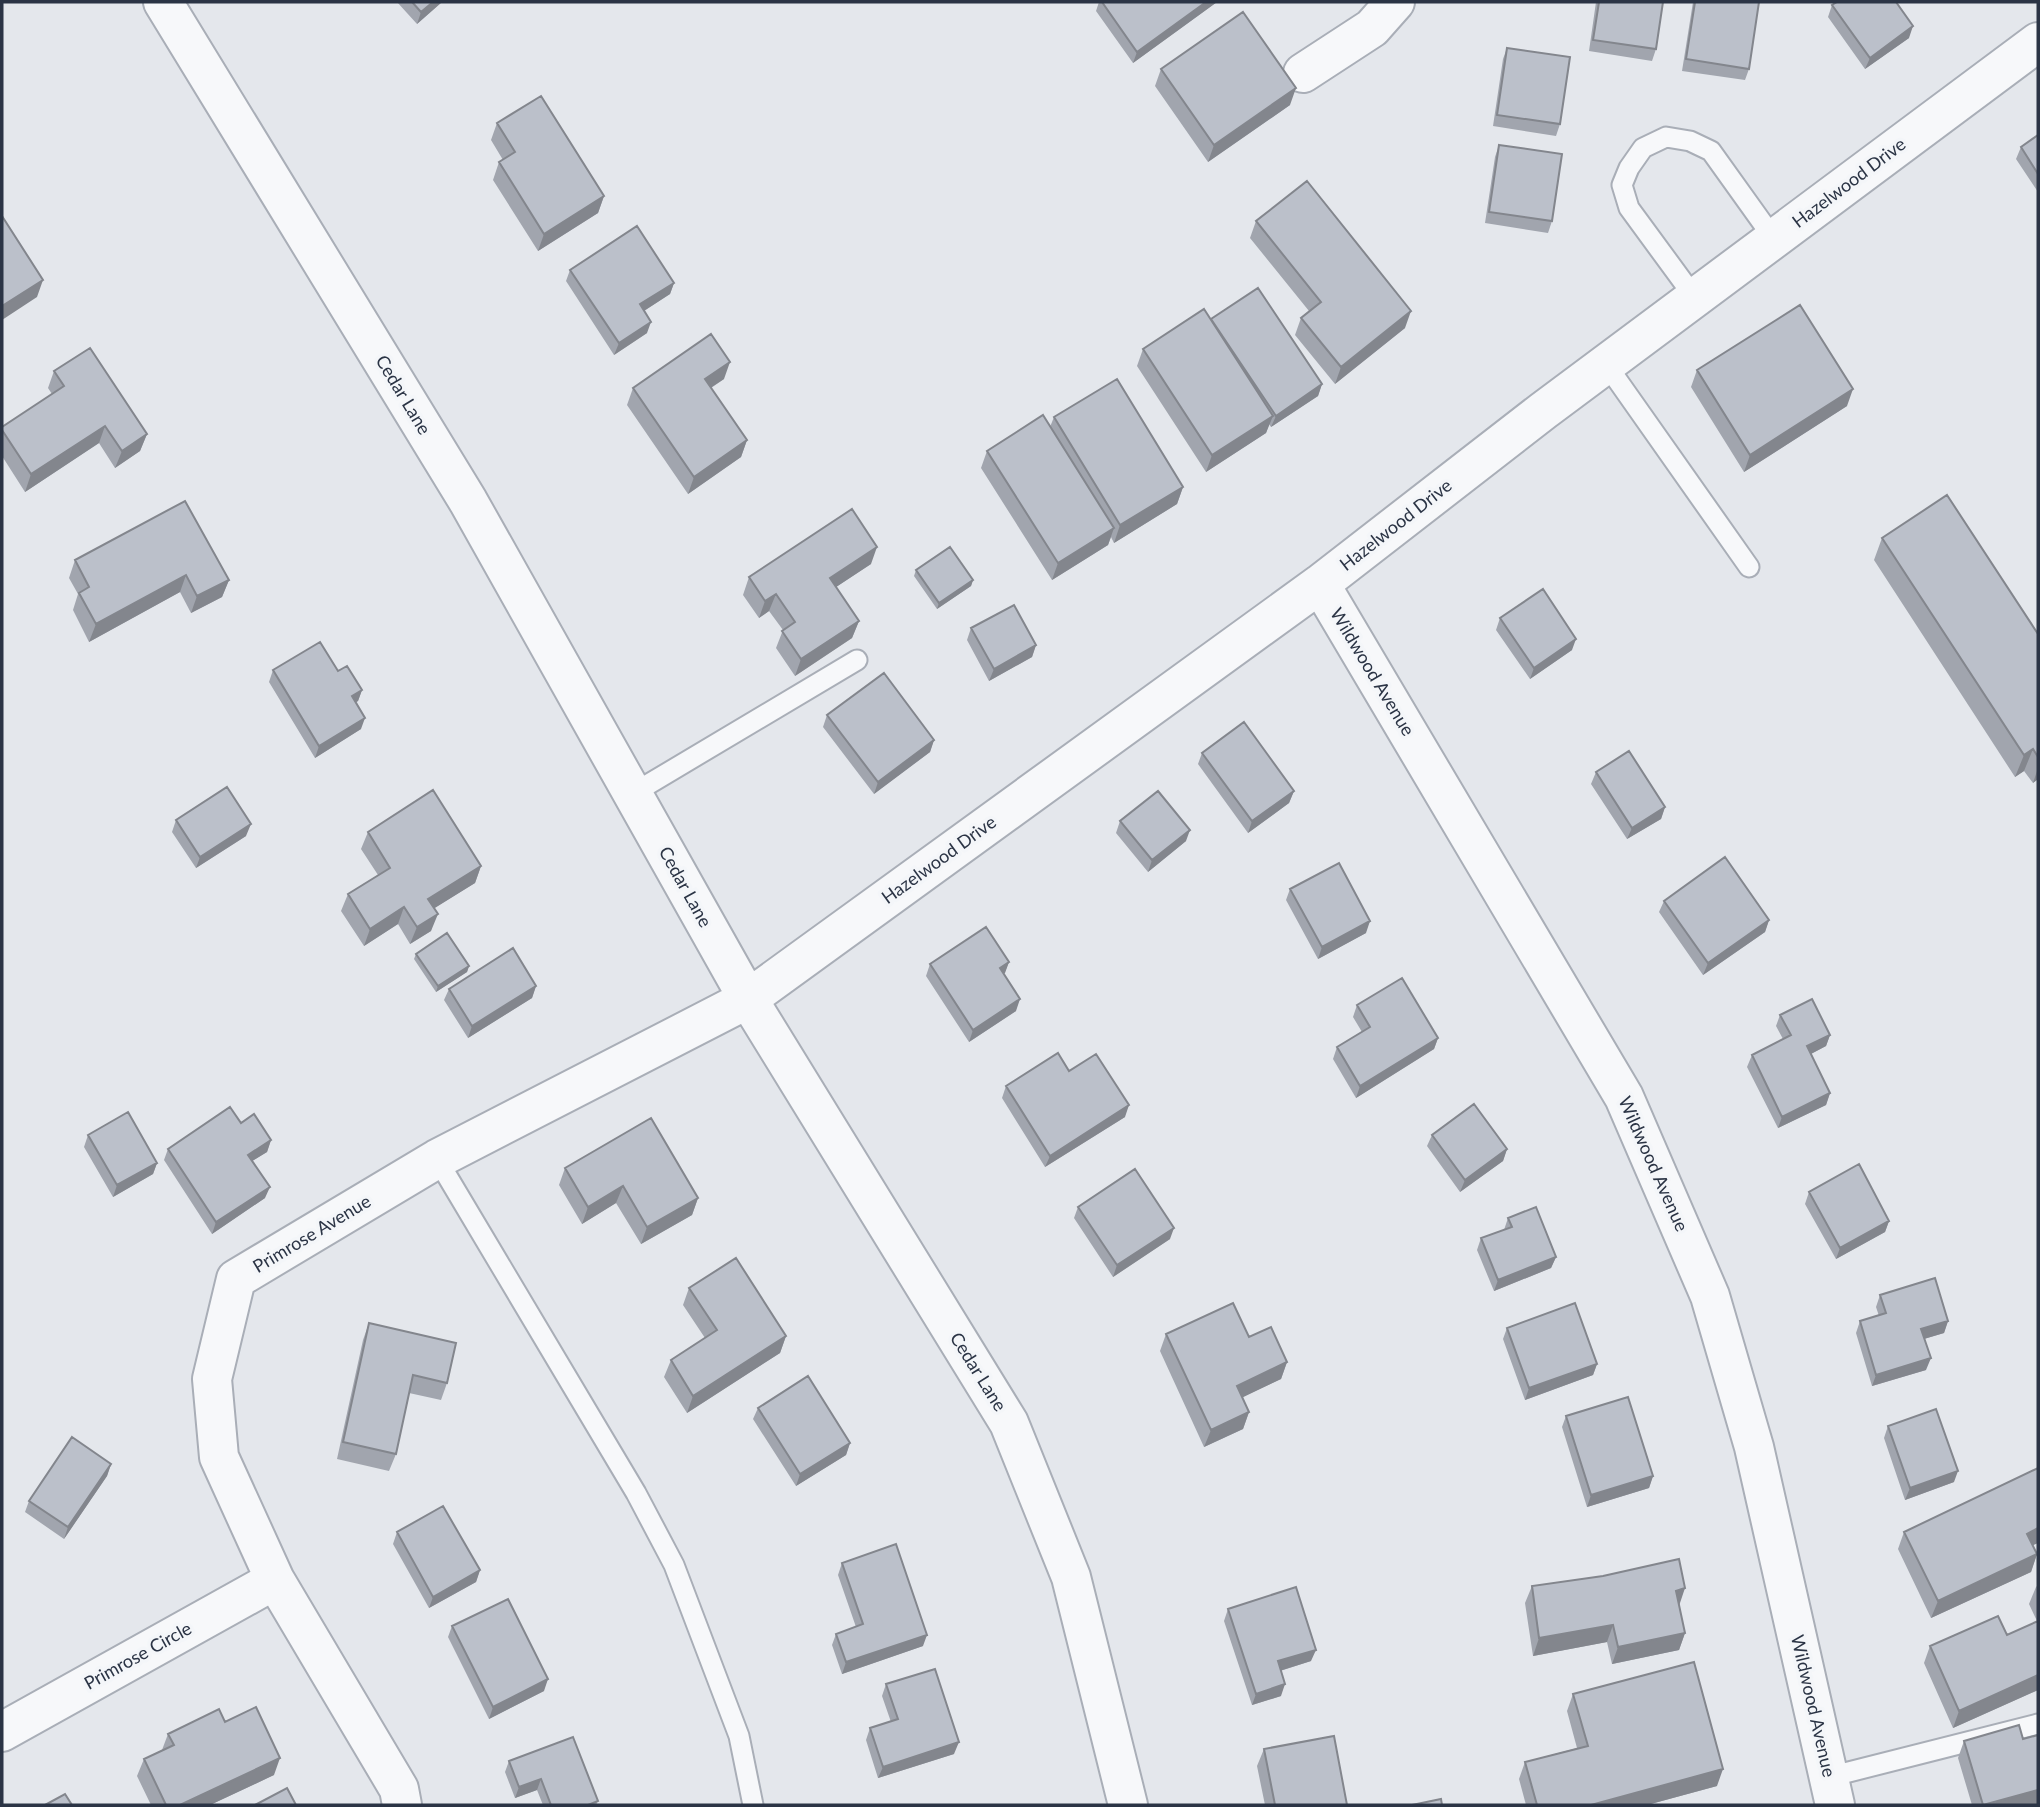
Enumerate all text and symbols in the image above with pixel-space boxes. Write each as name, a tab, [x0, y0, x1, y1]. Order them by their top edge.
street label: Hazelwood Drive	[1787, 132, 1909, 232]
street label: Cedar Lane	[372, 351, 436, 438]
street label: Hazelwood Drive	[1335, 474, 1456, 575]
street label: Wildwood Avenue	[1326, 604, 1420, 739]
street label: Hazelwood Drive	[877, 810, 1000, 908]
street label: Cedar Lane	[655, 842, 717, 931]
street label: Wildwood Avenue	[1614, 1093, 1694, 1234]
street label: Primrose Avenue	[249, 1189, 374, 1277]
street label: Cedar Lane	[946, 1328, 1012, 1415]
street label: Primrose Circle	[80, 1617, 195, 1694]
street label: Wildwood Avenue	[1787, 1632, 1841, 1779]

